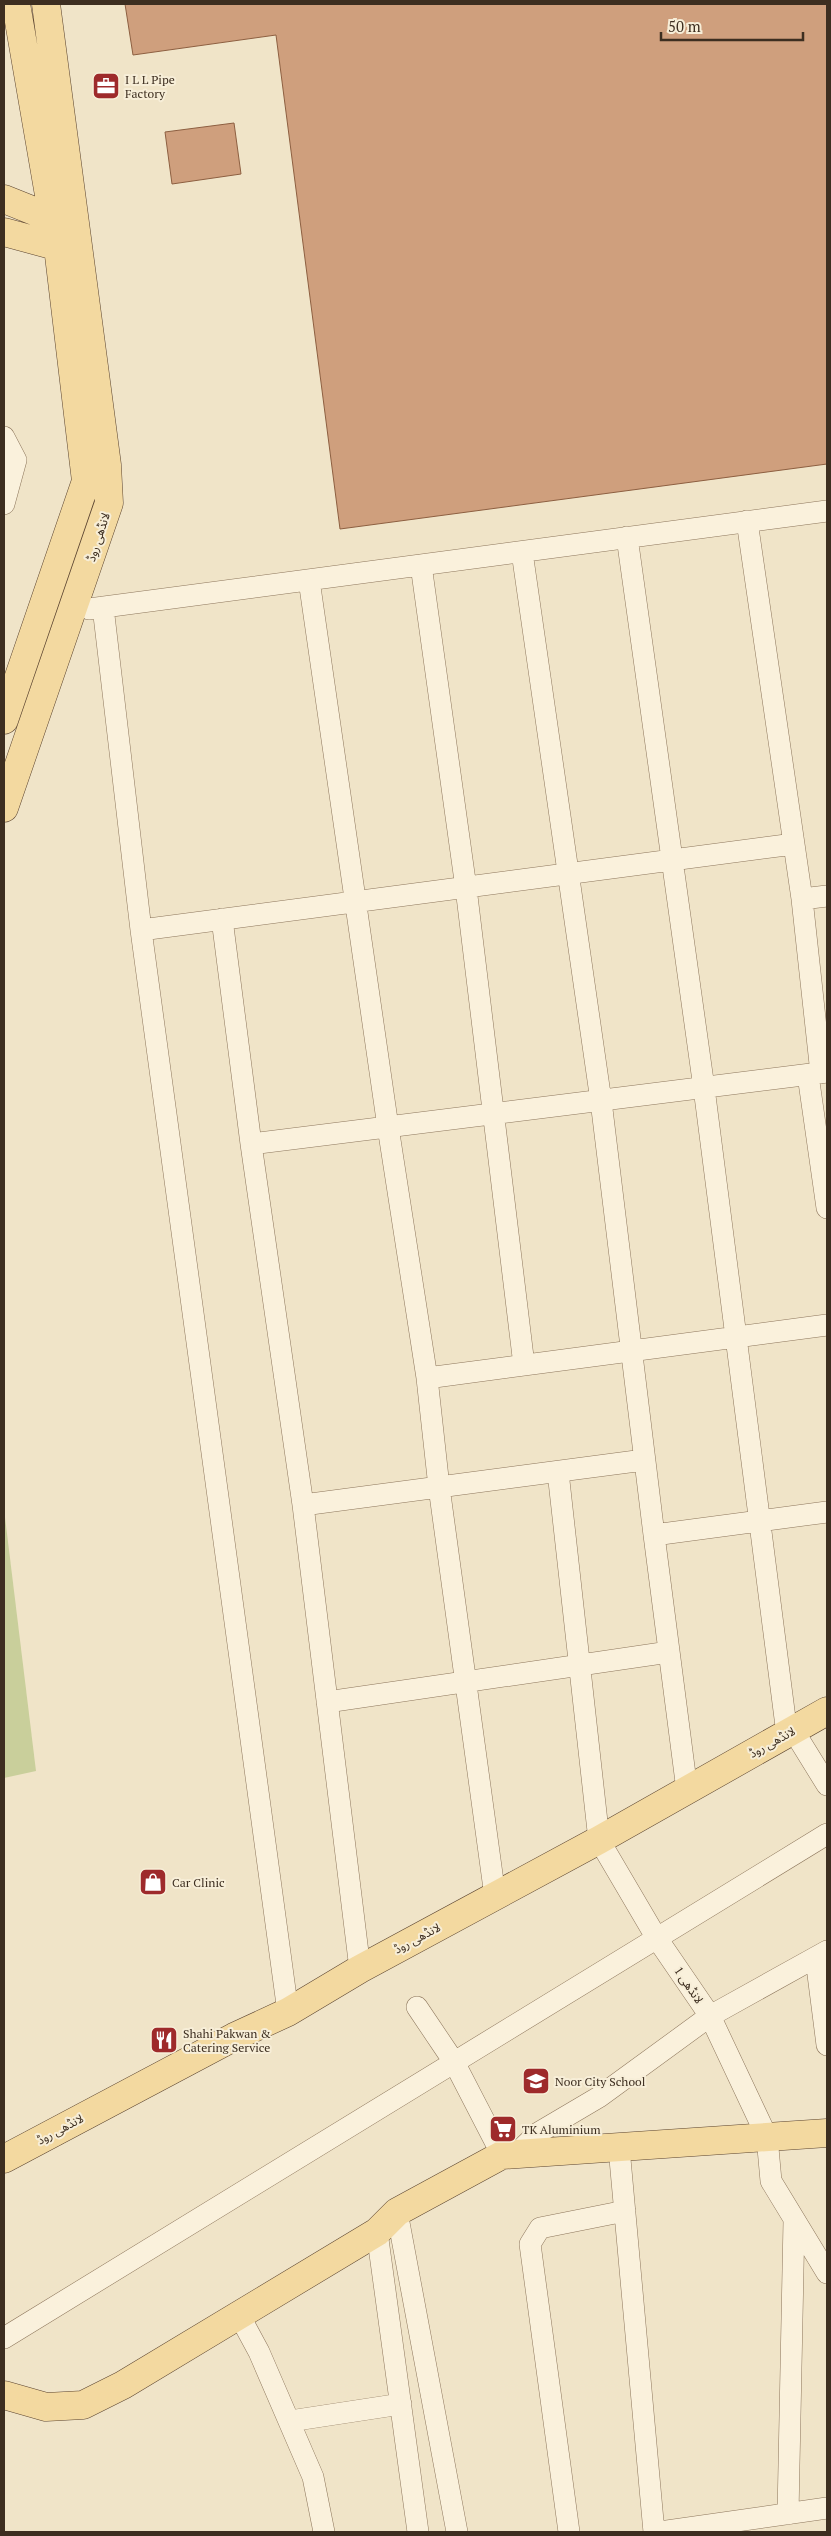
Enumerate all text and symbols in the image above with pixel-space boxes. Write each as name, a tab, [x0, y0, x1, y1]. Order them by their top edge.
scale bar	[661, 10, 804, 42]
text: 50 m	[668, 16, 701, 36]
office icon: I L L Pipe Factory	[91, 71, 121, 101]
place label: I L L Pipe Factory	[125, 72, 175, 101]
street label: لانڈھی روڈ	[83, 511, 113, 563]
street label: لانڈھی روڈ	[746, 1723, 798, 1761]
shop icon: Car Clinic	[138, 1867, 168, 1897]
place label: Car Clinic	[172, 1875, 225, 1890]
street label: لانڈھی روڈ	[391, 1919, 443, 1957]
street label: لانڈھی 1	[671, 1964, 707, 2006]
restaurant icon: Shahi Pakwan & Catering Service	[149, 2025, 179, 2055]
place label: Shahi Pakwan & Catering Service	[183, 2026, 271, 2055]
school or university icon: Noor City School	[521, 2066, 551, 2096]
place label: Noor City School	[555, 2074, 646, 2089]
street label: لانڈھی روڈ	[34, 2110, 86, 2148]
supermarket icon: TK Aluminium	[488, 2114, 518, 2144]
place label: TK Aluminium	[522, 2122, 601, 2137]

